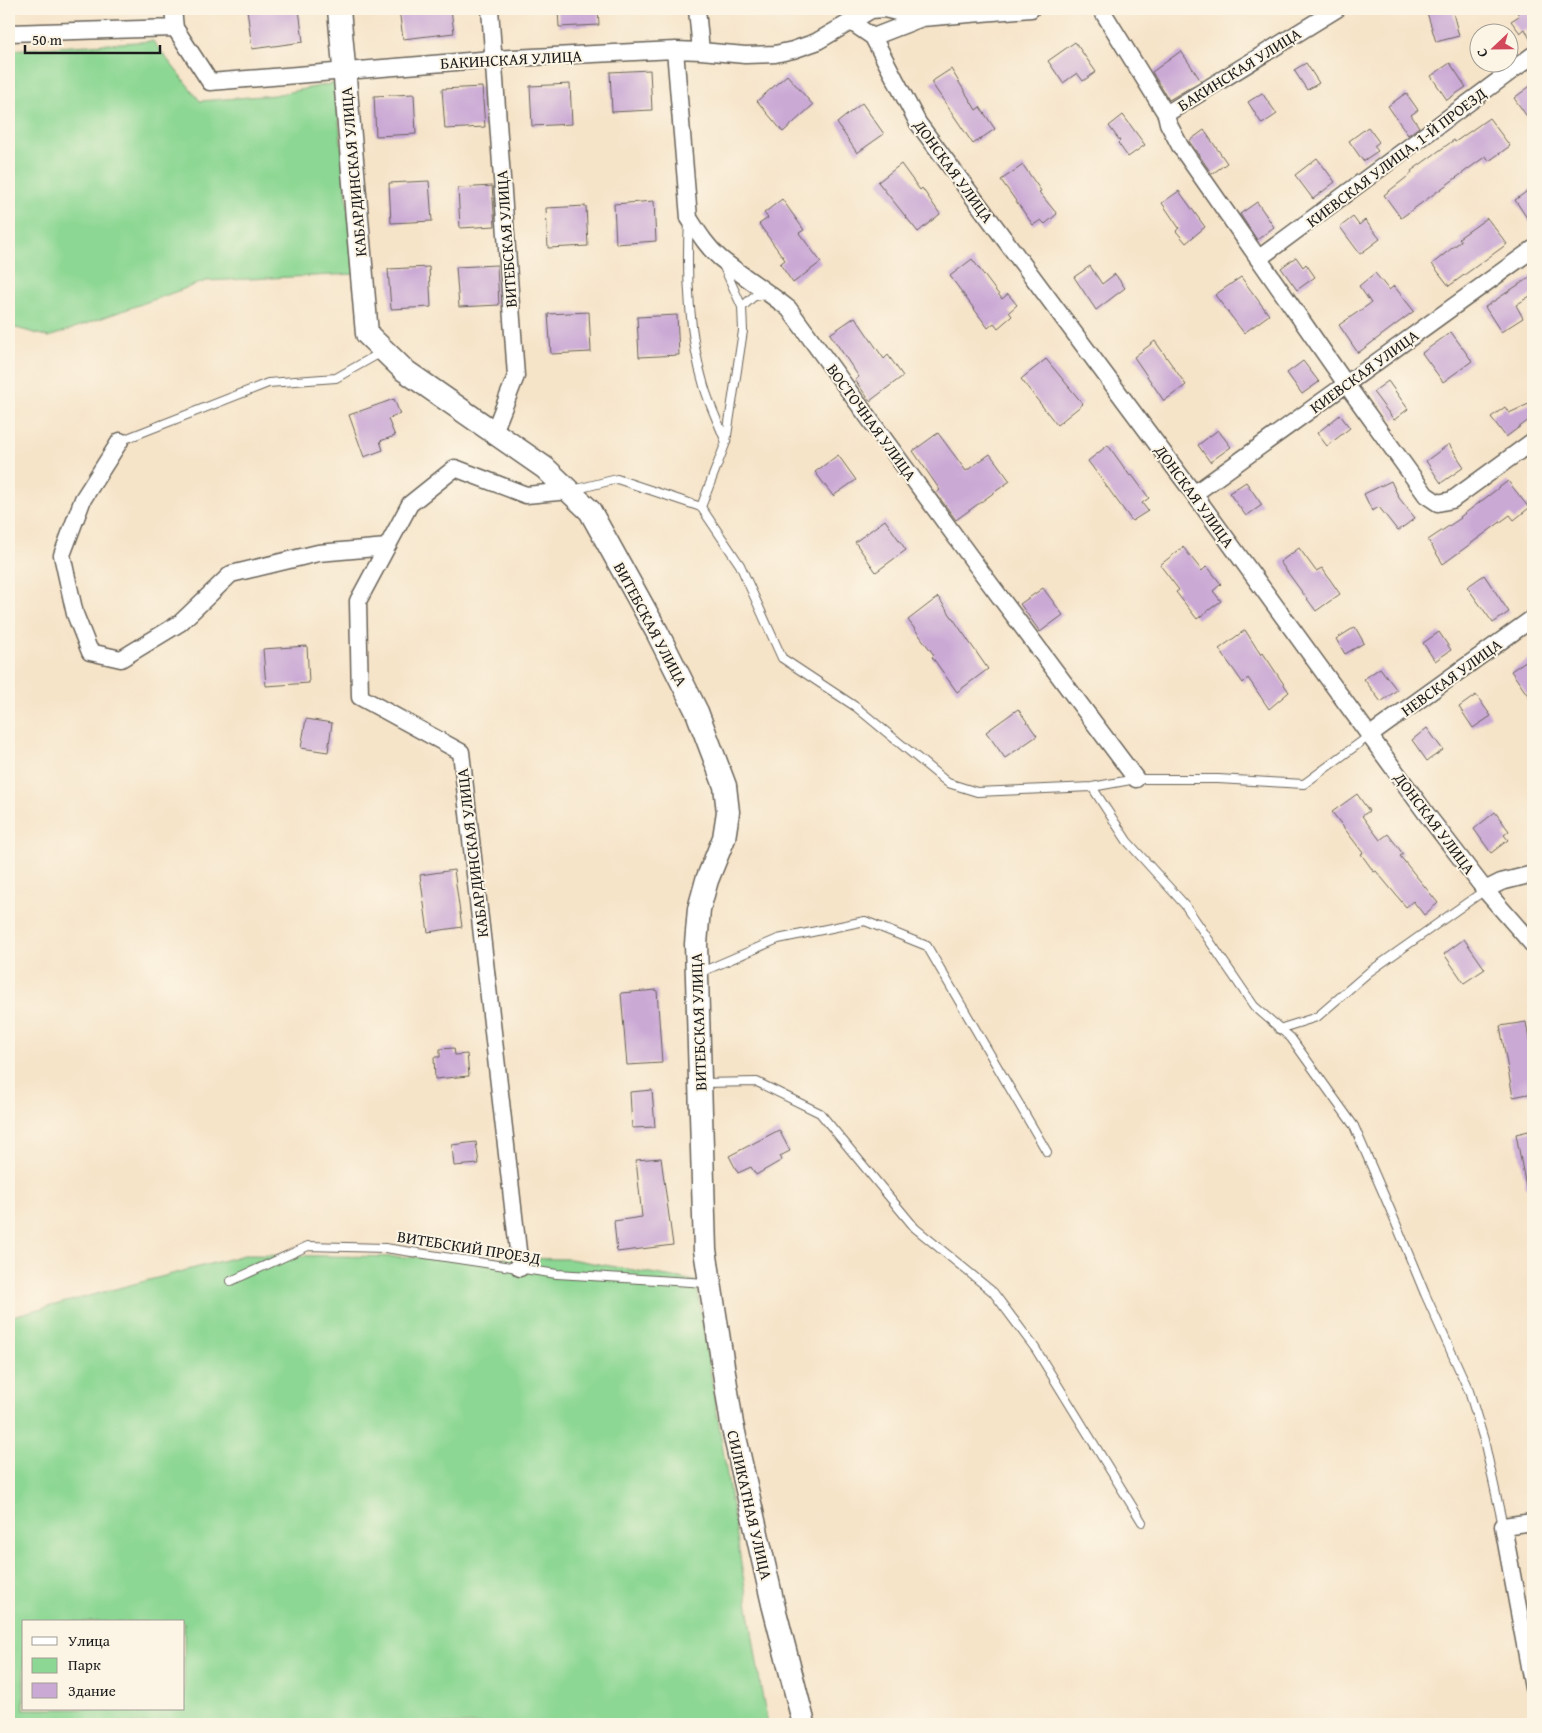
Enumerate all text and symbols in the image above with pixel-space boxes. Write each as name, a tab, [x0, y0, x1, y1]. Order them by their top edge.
street label: БАКИНСКАЯ УЛИЦА	[1172, 21, 1306, 117]
scale bar	[25, 22, 160, 54]
north arrow	[1470, 22, 1520, 72]
text: 50 m	[32, 29, 63, 50]
street label: БАКИНСКАЯ УЛИЦА	[440, 43, 583, 75]
text: С	[1471, 45, 1493, 60]
street label: КИЕВСКАЯ УЛИЦА, 1-Й ПРОЕЗД	[1301, 81, 1491, 233]
street label: КАБАРДИНСКАЯ УЛИЦА	[334, 86, 372, 258]
street label: ДОНСКАЯ УЛИЦА	[908, 114, 1000, 228]
street label: ВИТЕБСКАЯ УЛИЦА	[489, 169, 523, 309]
street label: КИЕВСКАЯ УЛИЦА	[1305, 323, 1424, 419]
street label: ВОСТОЧНАЯ УЛИЦА	[821, 358, 923, 486]
street label: ДОНСКАЯ УЛИЦА	[1149, 439, 1241, 553]
street label: ВИТЕБСКАЯ УЛИЦА	[608, 558, 694, 691]
street label: НЕВСКАЯ УЛИЦА	[1396, 632, 1507, 722]
street label: ДОНСКАЯ УЛИЦА	[1388, 766, 1482, 879]
street label: КАБАРДИНСКАЯ УЛИЦА	[450, 767, 494, 939]
street label: ВИТЕБСКАЯ УЛИЦА	[684, 952, 712, 1091]
street label: ВИТЕБСКИЙ ПРОЕЗД	[396, 1224, 542, 1270]
street label: СИЛИКАТНАЯ УЛИЦА	[721, 1428, 779, 1582]
legend	[22, 1620, 185, 1710]
text: Улица	[68, 1630, 111, 1651]
text: Парк	[68, 1654, 101, 1675]
text: Здание	[68, 1680, 116, 1701]

